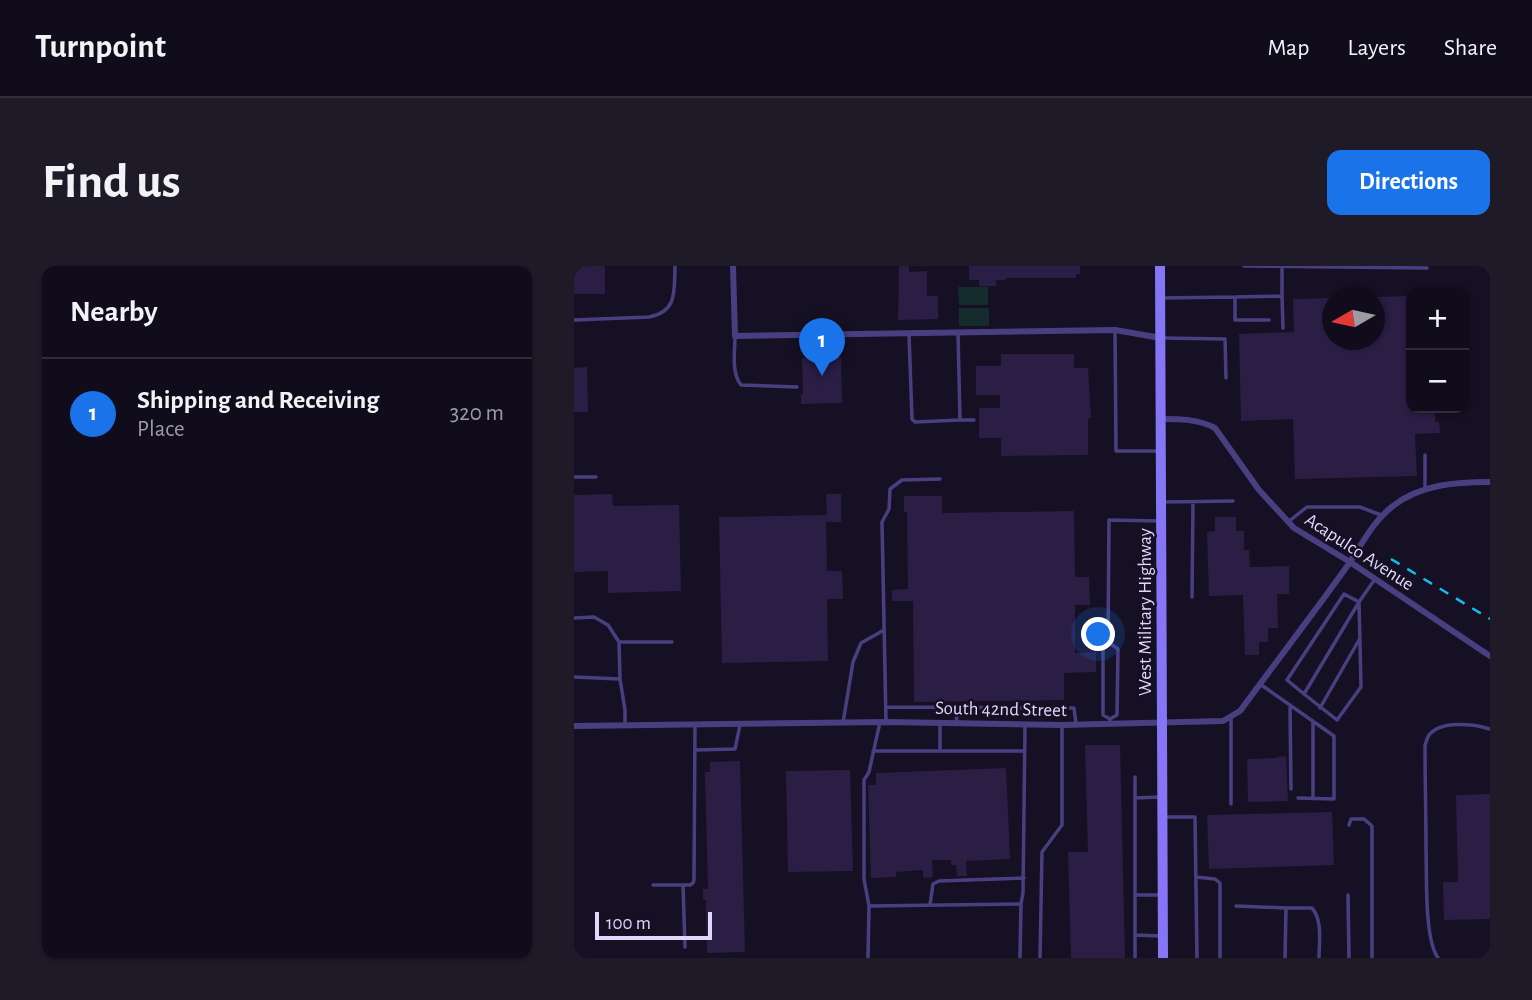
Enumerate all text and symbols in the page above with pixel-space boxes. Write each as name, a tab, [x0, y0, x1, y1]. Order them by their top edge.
text: Turnpoint	[35, 31, 166, 64]
text: Map	[1267, 36, 1309, 60]
text: Layers	[1347, 36, 1406, 60]
text: Share	[1444, 36, 1497, 60]
button: Directions	[1327, 150, 1490, 215]
text: Find us	[42, 158, 181, 207]
north arrow	[1322, 287, 1385, 350]
map controls	[1406, 287, 1469, 413]
button: +	[1406, 287, 1469, 350]
text: Nearby	[70, 297, 158, 327]
pin: 1	[799, 318, 845, 376]
button: −	[1406, 350, 1469, 413]
text: Shipping and Receiving	[137, 387, 379, 413]
text: 1	[89, 402, 97, 425]
text: 320 m	[450, 402, 504, 425]
text: Place	[137, 418, 185, 441]
street label: Acapulco Avenue	[1301, 510, 1417, 594]
street label: West Military Highway	[1136, 528, 1155, 696]
your location	[1081, 617, 1115, 651]
street label: South 42nd Street	[935, 699, 1067, 720]
scale bar	[595, 909, 712, 941]
text: 100 m	[606, 914, 651, 933]

